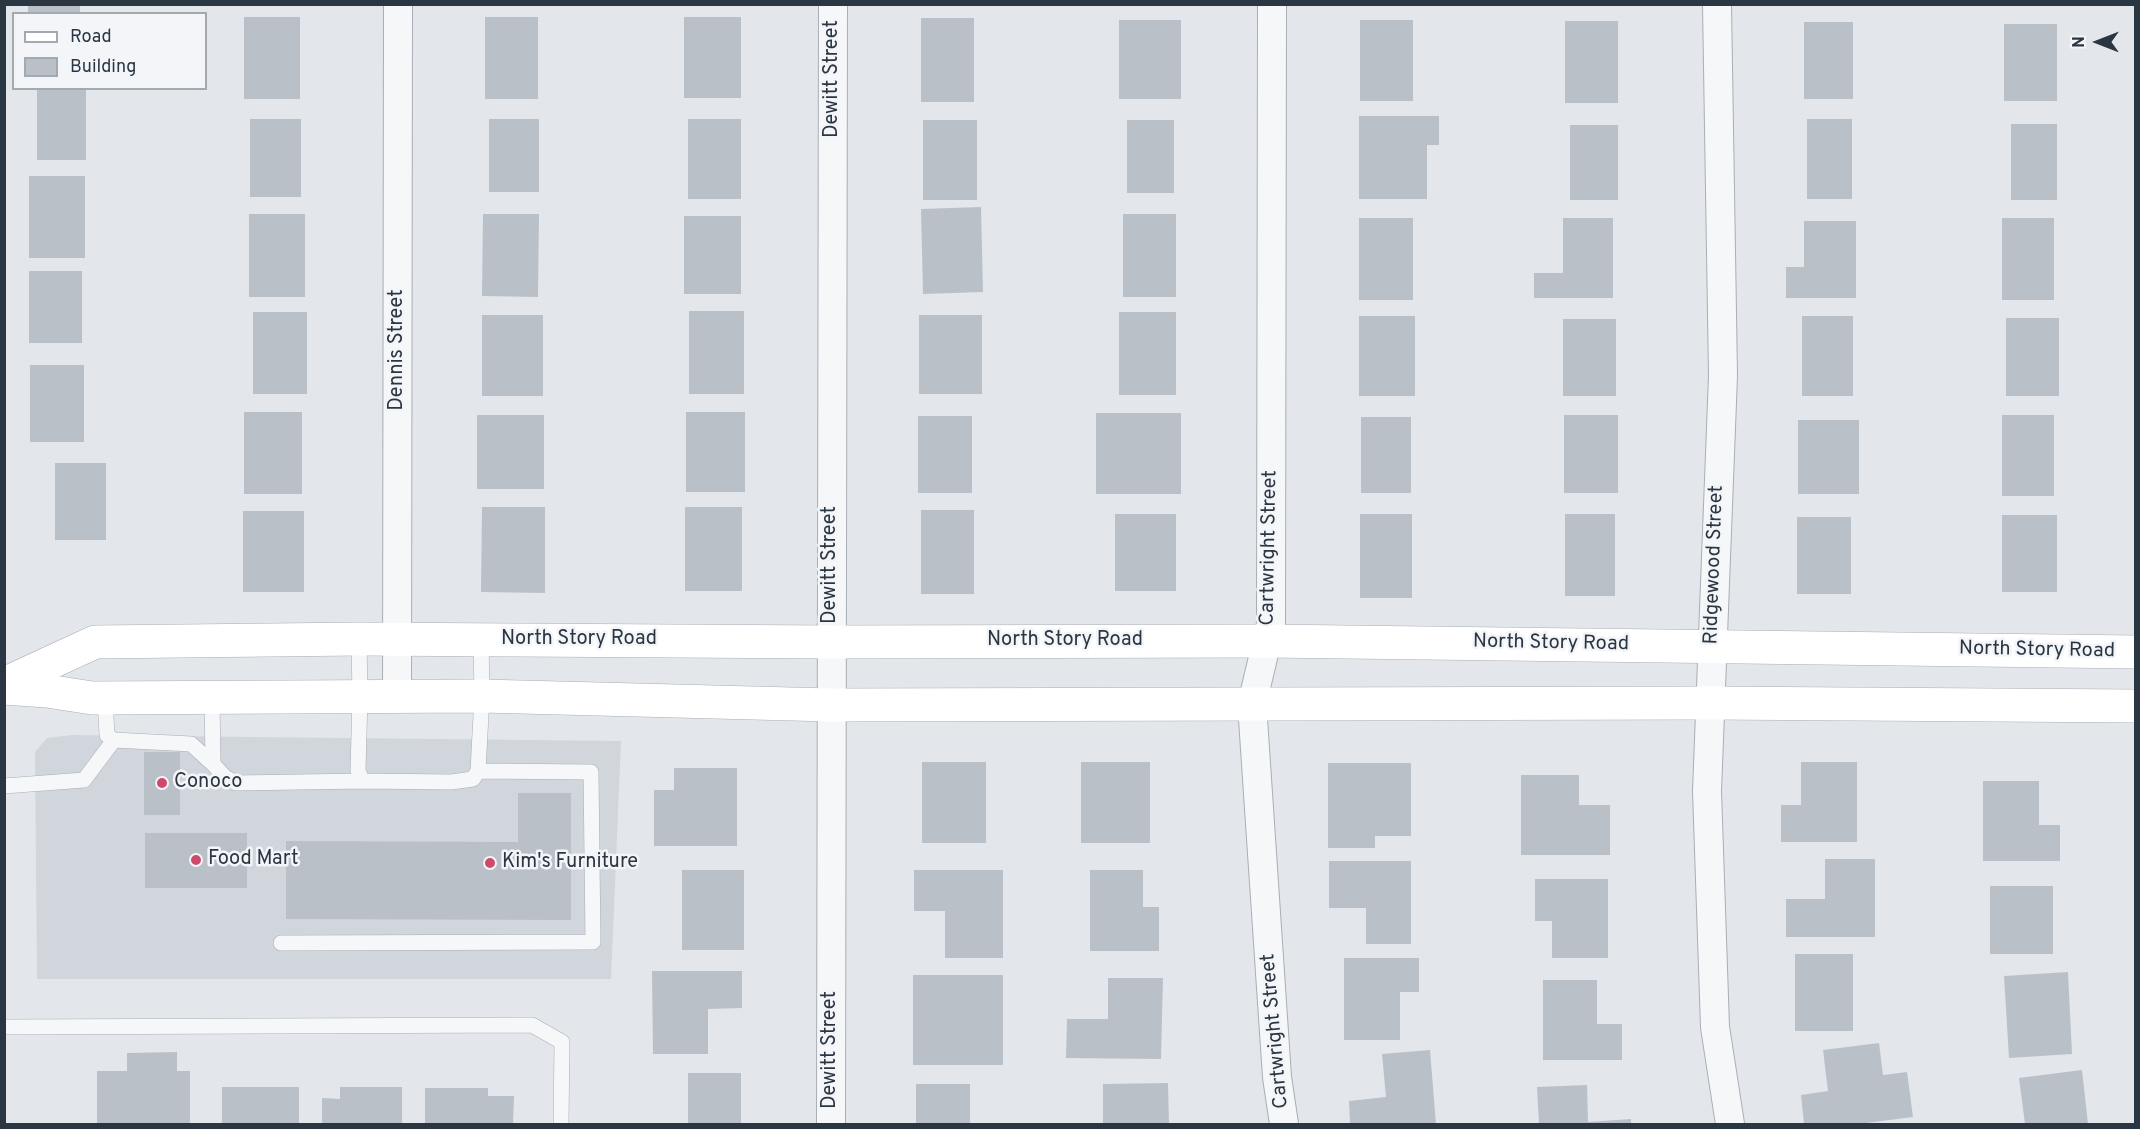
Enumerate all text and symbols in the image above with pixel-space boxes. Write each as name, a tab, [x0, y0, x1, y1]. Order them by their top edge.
legend	[12, 12, 207, 90]
north arrow	[2068, 12, 2128, 72]
street label: Dewitt Street	[821, 20, 845, 138]
text: Road	[70, 26, 112, 49]
text: N	[2070, 36, 2090, 48]
text: Building	[70, 56, 136, 79]
street label: Dennis Street	[386, 289, 410, 411]
street label: Cartwright Street	[1257, 470, 1283, 626]
street label: Ridgewood Street	[1700, 485, 1730, 645]
street label: Dewitt Street	[819, 506, 843, 624]
street label: North Story Road	[501, 628, 657, 652]
street label: North Story Road	[987, 629, 1143, 653]
street label: North Story Road	[1473, 631, 1629, 657]
street label: North Story Road	[1959, 638, 2115, 664]
place label: Conoco	[174, 771, 242, 795]
marker: Conoco	[155, 776, 169, 790]
place label: Food Mart	[208, 848, 298, 872]
place label: Kim's Furniture	[502, 851, 638, 875]
marker: Food Mart	[189, 853, 203, 867]
marker: Kim's Furniture	[483, 856, 497, 870]
street label: Cartwright Street	[1257, 952, 1295, 1110]
street label: Dewitt Street	[819, 991, 843, 1109]

